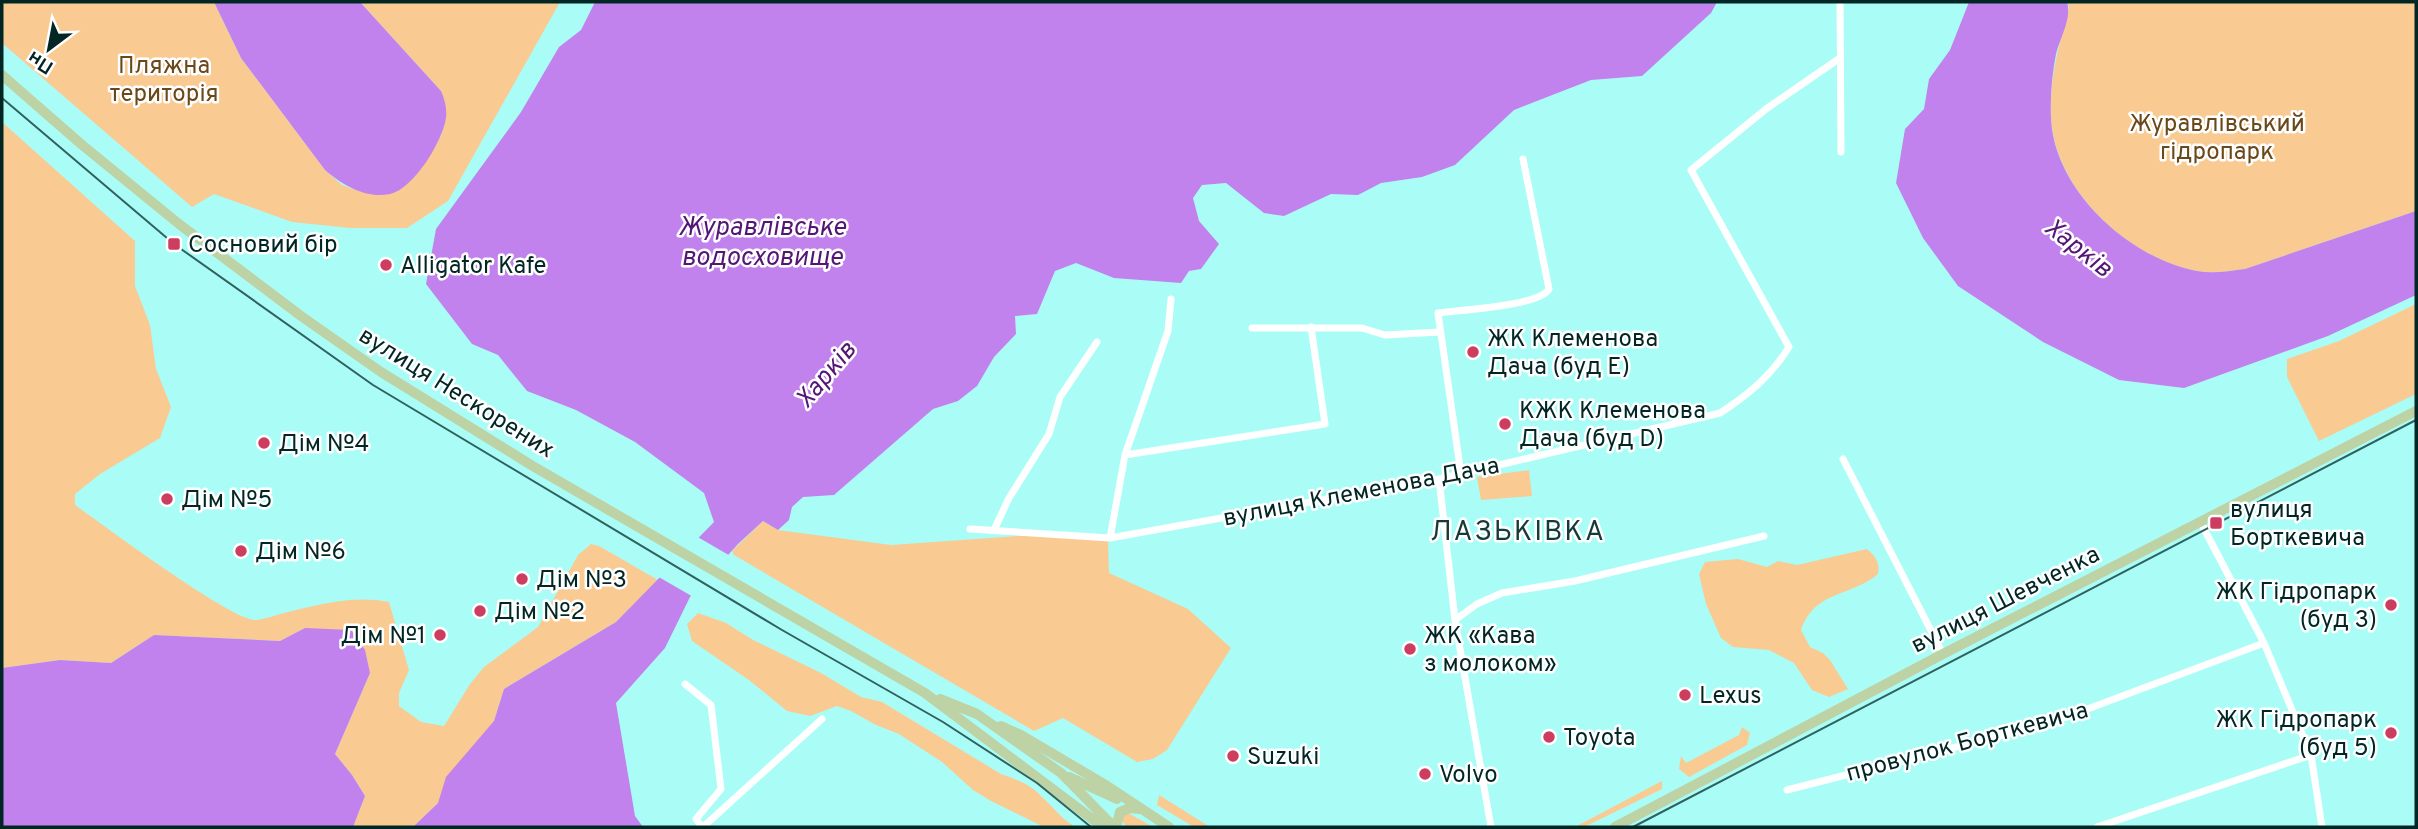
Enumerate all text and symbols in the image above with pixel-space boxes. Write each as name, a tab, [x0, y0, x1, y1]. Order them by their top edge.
north arrow	[14, 14, 84, 84]
text: Пн	[24, 45, 58, 79]
park label: Пляжна територія	[109, 52, 219, 110]
park label: Журавлівський гідропарк	[2129, 110, 2305, 168]
water label: Журавлівське водосховище	[678, 212, 847, 275]
water label: Харків	[2037, 212, 2119, 286]
place label: Сосновий бір	[188, 231, 338, 261]
marker: Сосновий бір	[166, 236, 182, 252]
place label: Alligator Kafe	[400, 252, 546, 282]
marker: Alligator Kafe	[378, 257, 394, 273]
street label: вулиця Нескорених	[353, 321, 559, 466]
place label: ЖК Клеменова Дача (буд Е)	[1487, 325, 1658, 383]
water label: Харків	[789, 335, 865, 416]
marker: ЖК Клеменова Дача (буд Е)	[1465, 344, 1481, 360]
place label: КЖК Клеменова Дача (буд D)	[1519, 397, 1706, 455]
marker: КЖК Клеменова Дача (буд D)	[1497, 416, 1513, 432]
place label: Дім №4	[278, 430, 370, 460]
marker: Дім №4	[256, 435, 272, 451]
street label: вулиця Клеменова Дача	[1221, 451, 1502, 534]
place label: Дім №5	[181, 486, 273, 516]
marker: Дім №5	[159, 491, 175, 507]
place label: вулиця Борткевича	[2230, 496, 2365, 554]
district label: ЛАЗЬКІВКА	[1430, 515, 1606, 551]
marker: вулиця Борткевича	[2208, 515, 2224, 531]
place label: Дім №6	[255, 538, 346, 568]
street label: вулиця Шевченка	[1907, 540, 2105, 661]
marker: Дім №6	[233, 543, 249, 559]
place label: Дім №3	[536, 566, 627, 596]
marker: Дім №3	[514, 571, 530, 587]
place label: ЖК Гідропарк (буд 3)	[2215, 578, 2377, 636]
marker: ЖК Гідропарк (буд 3)	[2383, 597, 2399, 613]
place label: Дім №2	[494, 598, 585, 628]
marker: Дім №2	[472, 603, 488, 619]
place label: Дім №1	[340, 622, 426, 652]
place label: ЖК «Кава з молоком»	[1424, 622, 1557, 680]
marker: Дім №1	[432, 627, 448, 643]
marker: ЖК «Кава з молоком»	[1402, 641, 1418, 657]
place label: Lexus	[1699, 682, 1761, 712]
marker: Lexus	[1677, 687, 1693, 703]
street label: провулок Борткевича	[1843, 696, 2092, 790]
place label: ЖК Гідропарк (буд 5)	[2215, 706, 2377, 764]
place label: Toyota	[1563, 724, 1635, 754]
marker: ЖК Гідропарк (буд 5)	[2383, 725, 2399, 741]
marker: Toyota	[1541, 729, 1557, 745]
place label: Suzuki	[1247, 743, 1319, 773]
marker: Suzuki	[1225, 748, 1241, 764]
place label: Volvo	[1439, 761, 1498, 791]
marker: Volvo	[1417, 766, 1433, 782]

